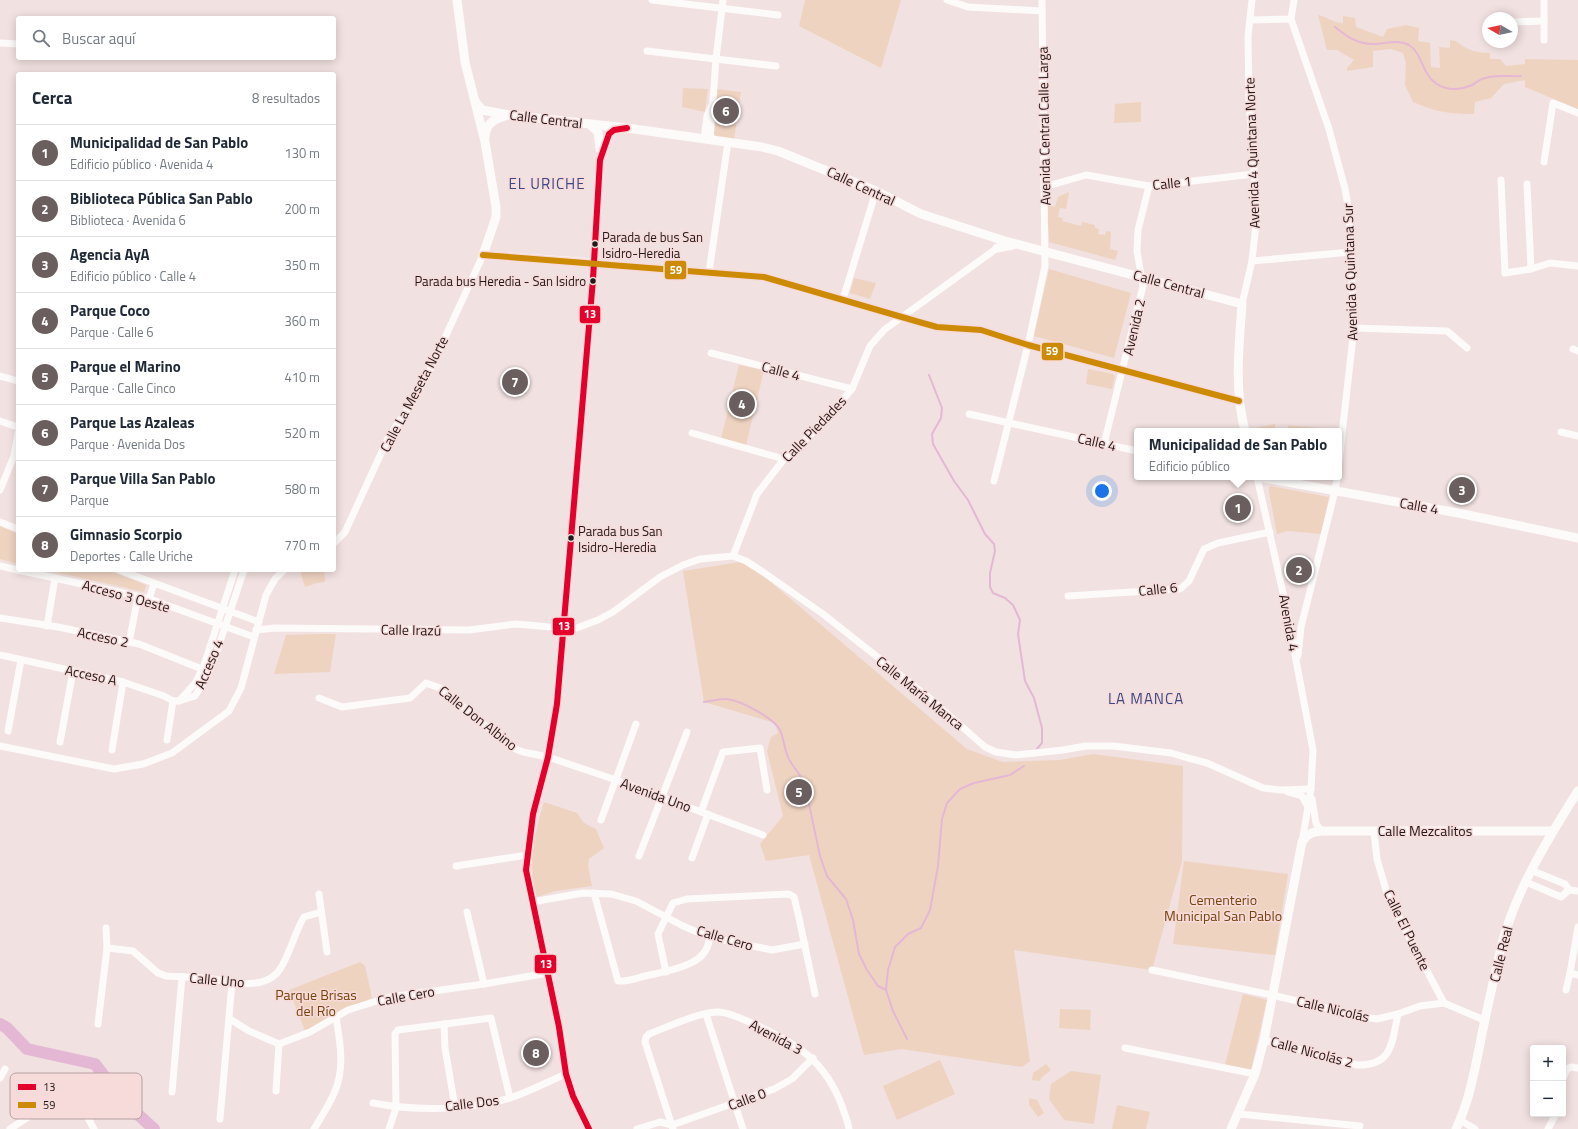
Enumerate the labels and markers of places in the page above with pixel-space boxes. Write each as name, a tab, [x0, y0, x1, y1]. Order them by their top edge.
pin: 6	[713, 96, 739, 126]
place label: Parada de bus San Isidro-Heredia	[602, 227, 703, 263]
marker: Parada de bus San Isidro-Heredia	[590, 239, 600, 249]
place label: Parada bus Heredia - San Isidro	[414, 271, 586, 291]
marker: Parada bus Heredia - San Isidro	[588, 276, 598, 286]
pin: 7	[502, 367, 528, 397]
pin: 4	[729, 389, 755, 419]
pin: 3	[1449, 475, 1475, 505]
pin: 1	[1225, 493, 1251, 523]
place label: Parada bus San Isidro-Heredia	[578, 521, 663, 557]
marker: Parada bus San Isidro-Heredia	[566, 533, 576, 543]
pin: 2	[1286, 555, 1312, 585]
pin: 5	[786, 777, 812, 807]
pin: 8	[523, 1038, 549, 1068]

